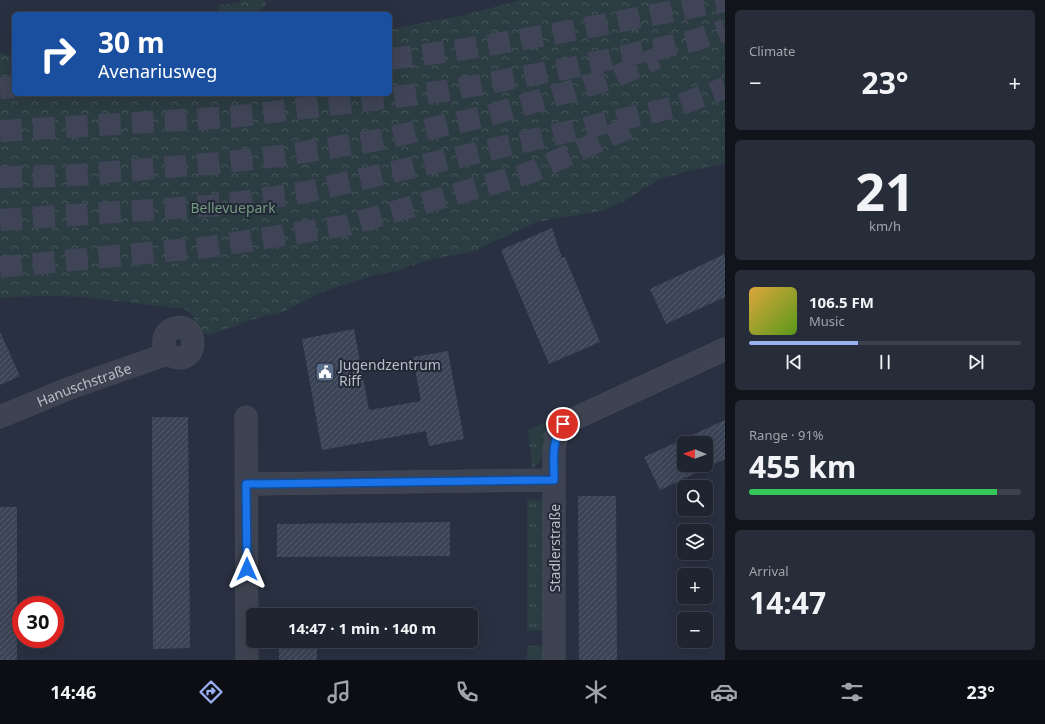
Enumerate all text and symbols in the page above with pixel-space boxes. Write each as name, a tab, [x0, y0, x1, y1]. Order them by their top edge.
text: 30 m	[98, 23, 165, 61]
icon: right	[32, 28, 84, 80]
text: Climate	[749, 42, 795, 60]
text: Avenariusweg	[98, 59, 217, 83]
text: 23°	[861, 62, 909, 103]
text: −	[749, 67, 762, 97]
text: +	[1008, 67, 1021, 97]
text: 21	[855, 155, 915, 226]
park label: Bellevuepark	[190, 198, 276, 217]
text: km/h	[869, 217, 901, 235]
text: 106.5 FM	[809, 292, 874, 312]
text: Music	[809, 312, 845, 330]
icon: previous	[783, 351, 805, 373]
icon: pause	[874, 351, 896, 373]
icon: next	[965, 351, 987, 373]
place label: Jugendzentrum Riff	[337, 355, 441, 390]
street label: Hanuschstraße	[34, 358, 134, 410]
public building icon: Jugendzentrum Riff	[314, 361, 336, 383]
pin	[546, 407, 580, 441]
icon: arrive	[552, 413, 574, 435]
text: Range · 91%	[749, 426, 824, 444]
north arrow	[677, 436, 713, 472]
map controls	[677, 436, 713, 648]
text: 455 km	[749, 446, 856, 487]
button: search	[677, 480, 713, 516]
street label: Stadlerstraße	[545, 504, 564, 592]
button: layers	[677, 524, 713, 560]
position arrow	[226, 548, 268, 590]
text: Arrival	[749, 562, 789, 580]
button: +	[677, 568, 713, 604]
text: 14:47	[749, 582, 826, 623]
speed limit sign: 30	[12, 596, 64, 648]
button: −	[677, 612, 713, 648]
text: 14:47 · 1 min · 140 m	[288, 618, 436, 638]
icon: directions	[197, 678, 225, 706]
icon: music	[325, 678, 353, 706]
icon: phone	[453, 678, 481, 706]
icon: climate	[582, 678, 610, 706]
icon: car	[710, 678, 738, 706]
icon: filters	[838, 678, 866, 706]
text: 14:46	[50, 680, 96, 704]
text: 23°	[967, 680, 995, 704]

